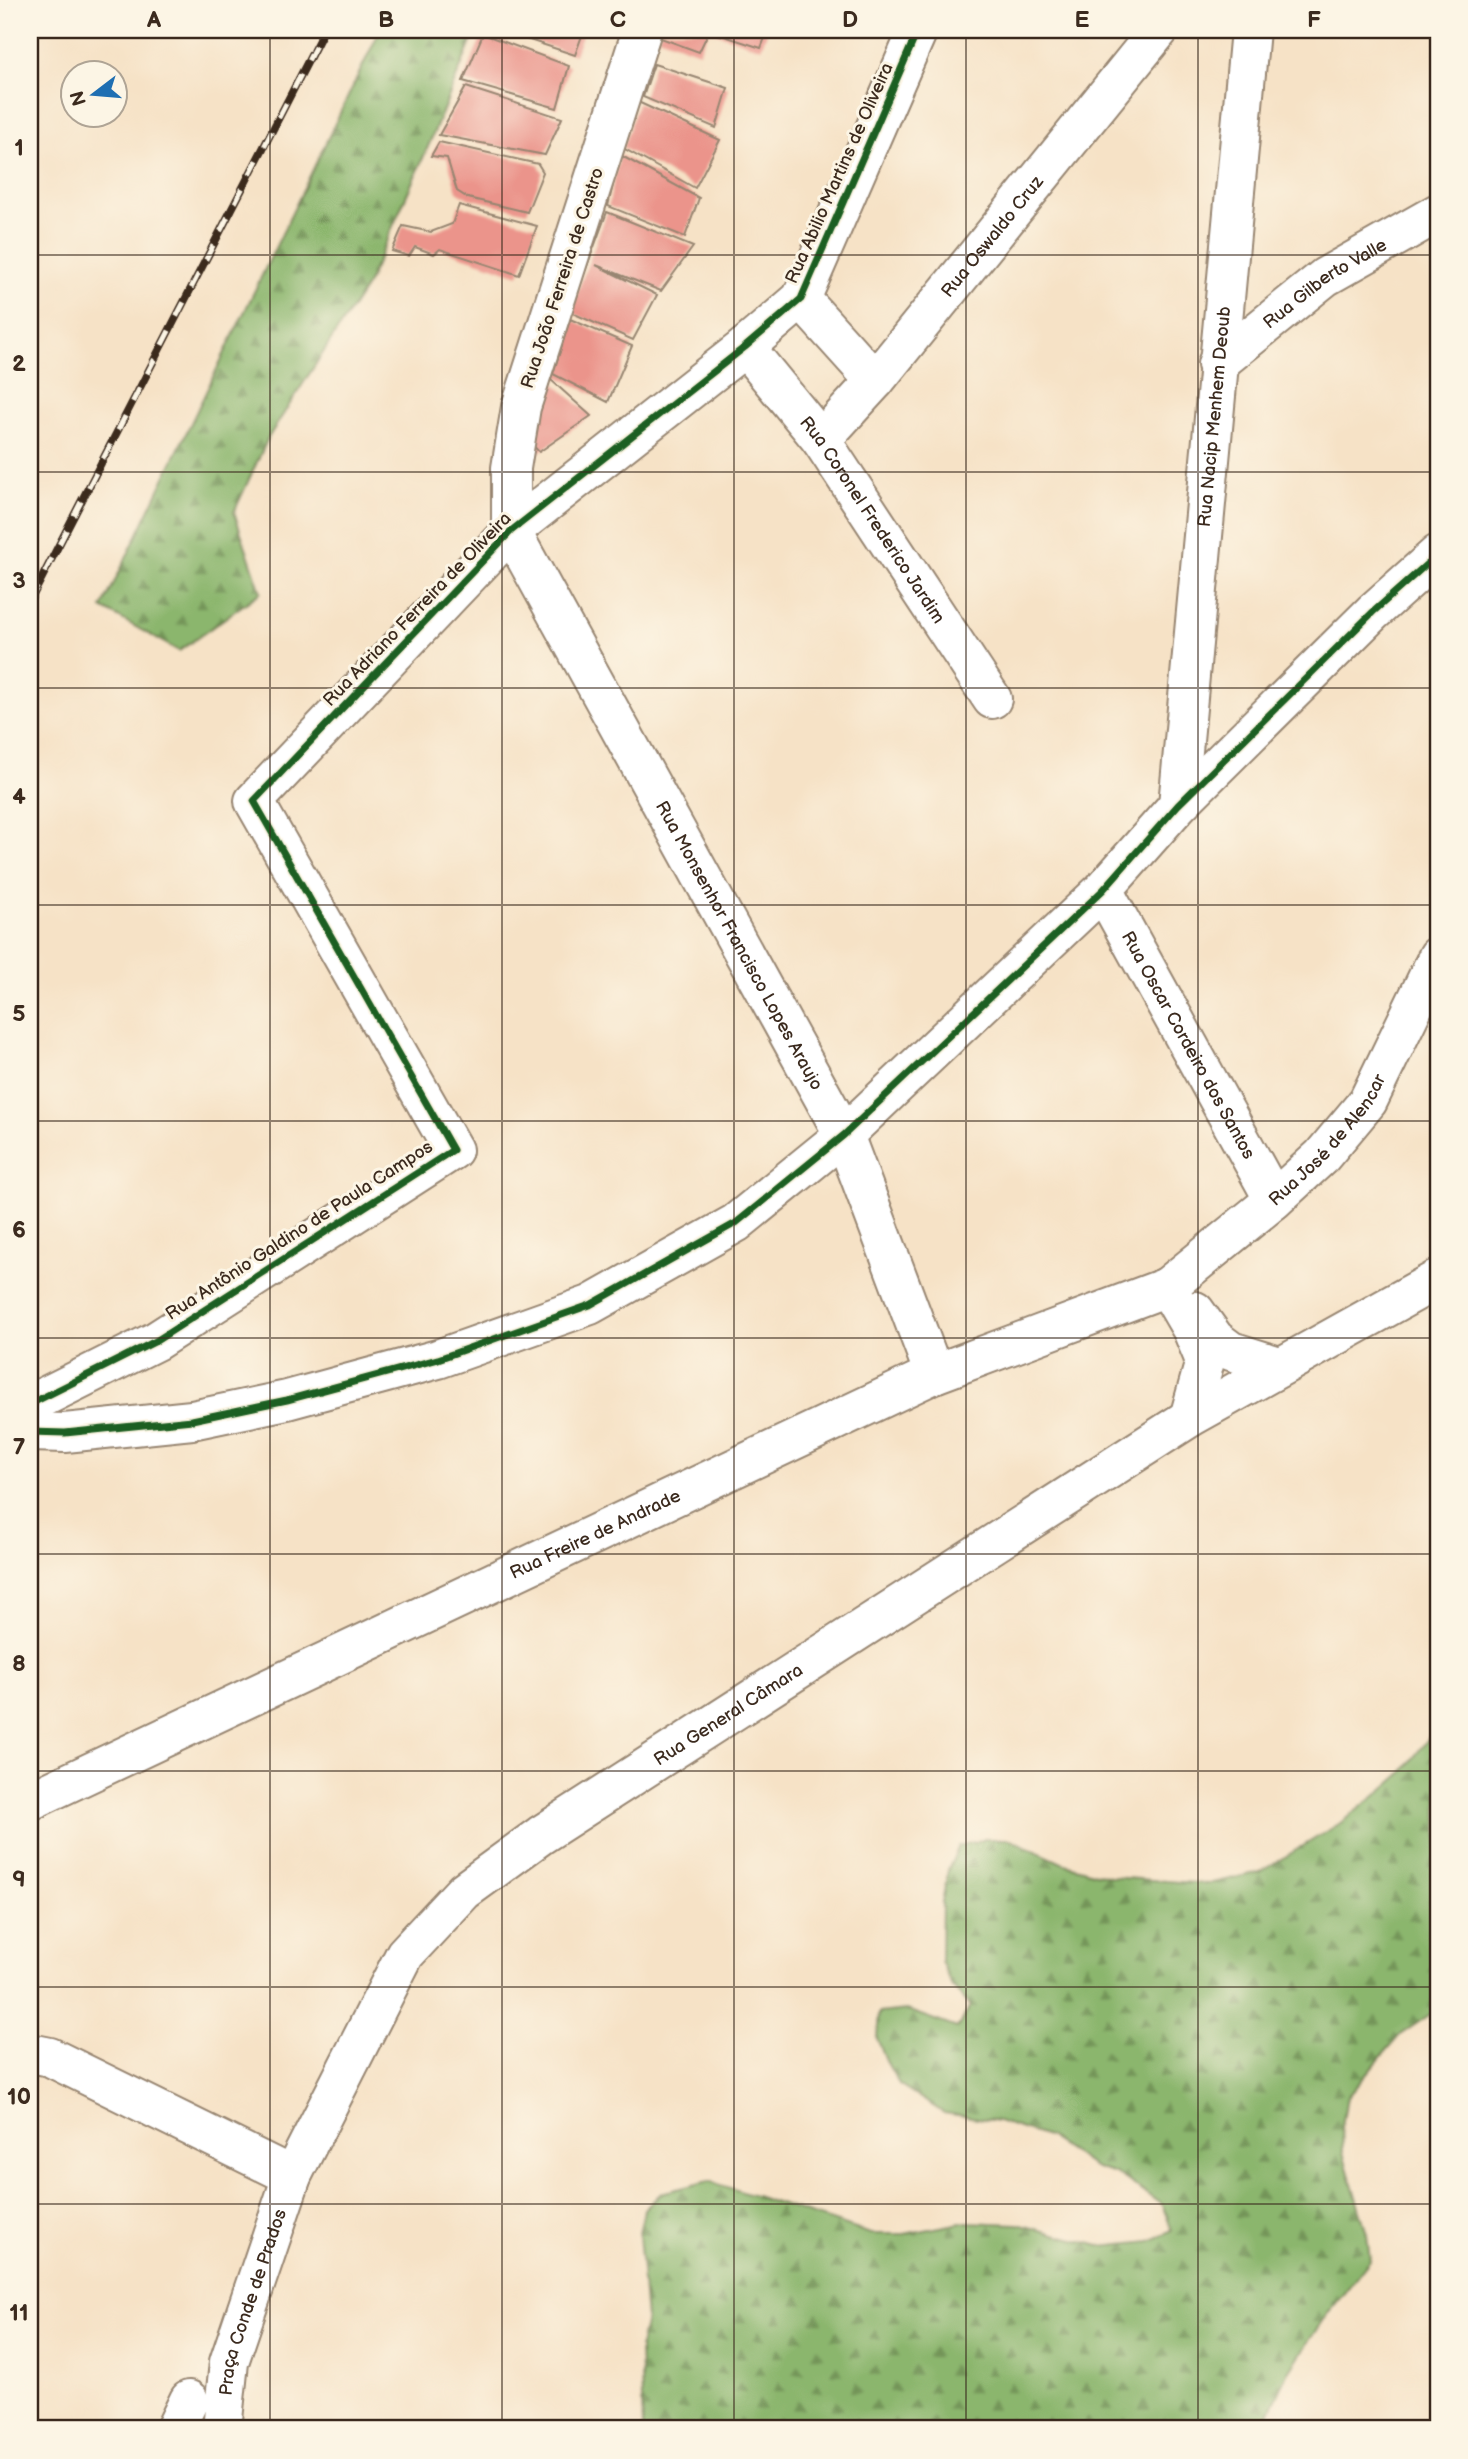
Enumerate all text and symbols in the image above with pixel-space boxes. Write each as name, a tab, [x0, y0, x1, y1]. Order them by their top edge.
text: A	[146, 6, 162, 34]
text: B	[378, 6, 394, 34]
text: C	[610, 6, 626, 34]
text: D	[842, 6, 858, 34]
text: E	[1075, 6, 1090, 34]
text: F	[1307, 6, 1321, 34]
north arrow	[60, 60, 130, 130]
street label: Rua Abilio Martins de Oliveira	[781, 60, 898, 287]
text: N	[66, 88, 92, 108]
text: 1	[14, 134, 24, 162]
street label: Rua João Ferreira de Castro	[517, 165, 608, 391]
street label: Rua Oswaldo Cruz	[937, 172, 1048, 302]
street label: Rua Gilberto Valle	[1259, 234, 1391, 333]
street label: Rua Nacip Menhem Deoub	[1194, 306, 1235, 528]
text: 2	[12, 350, 26, 378]
street label: Rua Coronel Frederico Jardim	[795, 412, 949, 627]
street label: Rua Adriano Ferreira de Oliveira	[319, 508, 516, 711]
text: 3	[12, 567, 26, 595]
text: 4	[12, 783, 26, 811]
street label: Rua Monsenhor Francisco Lopes Araujo	[651, 798, 827, 1094]
street label: Rua Oscar Cordeiro dos Santos	[1117, 928, 1259, 1163]
text: 5	[12, 1000, 26, 1028]
street label: Rua José de Alencar	[1265, 1070, 1391, 1210]
street label: Rua Antônio Galdino de Paula Campos	[162, 1136, 437, 1325]
text: 6	[12, 1216, 26, 1244]
text: 7	[13, 1433, 26, 1461]
street label: Rua Freire de Andrade	[507, 1485, 684, 1584]
text: 8	[12, 1650, 26, 1678]
street label: Rua General Câmara	[650, 1659, 807, 1770]
text: 9	[12, 1866, 26, 1894]
text: 10	[7, 2083, 31, 2111]
street label: Praça Conde de Prados	[216, 2206, 291, 2397]
text: 11	[9, 2299, 29, 2327]

